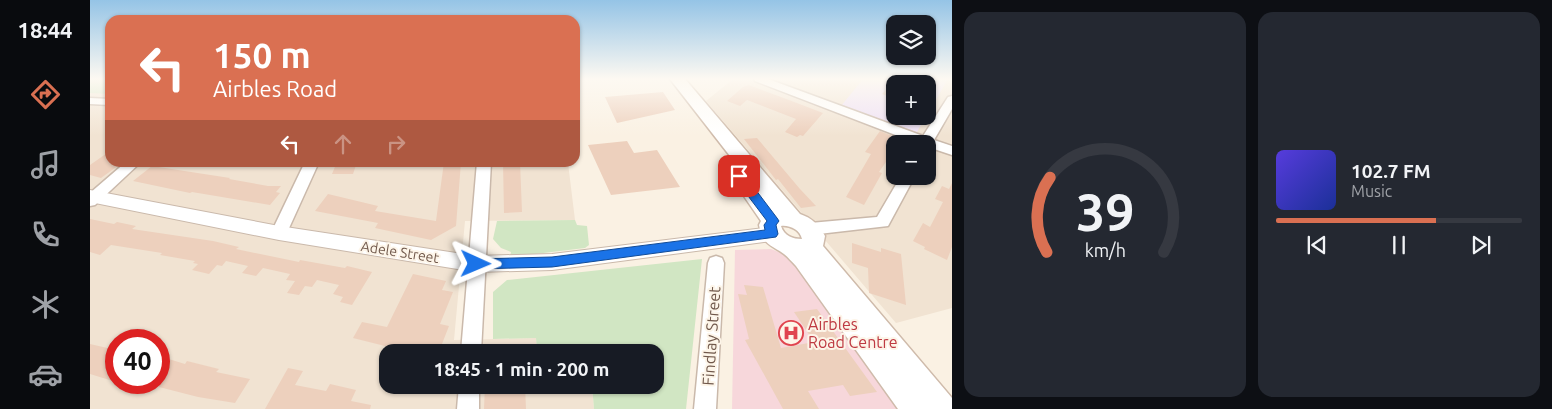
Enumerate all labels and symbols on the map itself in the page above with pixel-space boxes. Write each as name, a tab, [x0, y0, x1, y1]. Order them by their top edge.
pin	[718, 155, 760, 197]
position arrow	[449, 237, 501, 289]
street label: Adele Street	[360, 238, 441, 266]
street label: Findlay Street	[699, 285, 723, 386]
place label: Airbles Road Centre	[808, 315, 897, 351]
hospital icon: Airbles Road Centre	[778, 320, 804, 346]
speed limit sign: 40	[105, 329, 170, 394]

